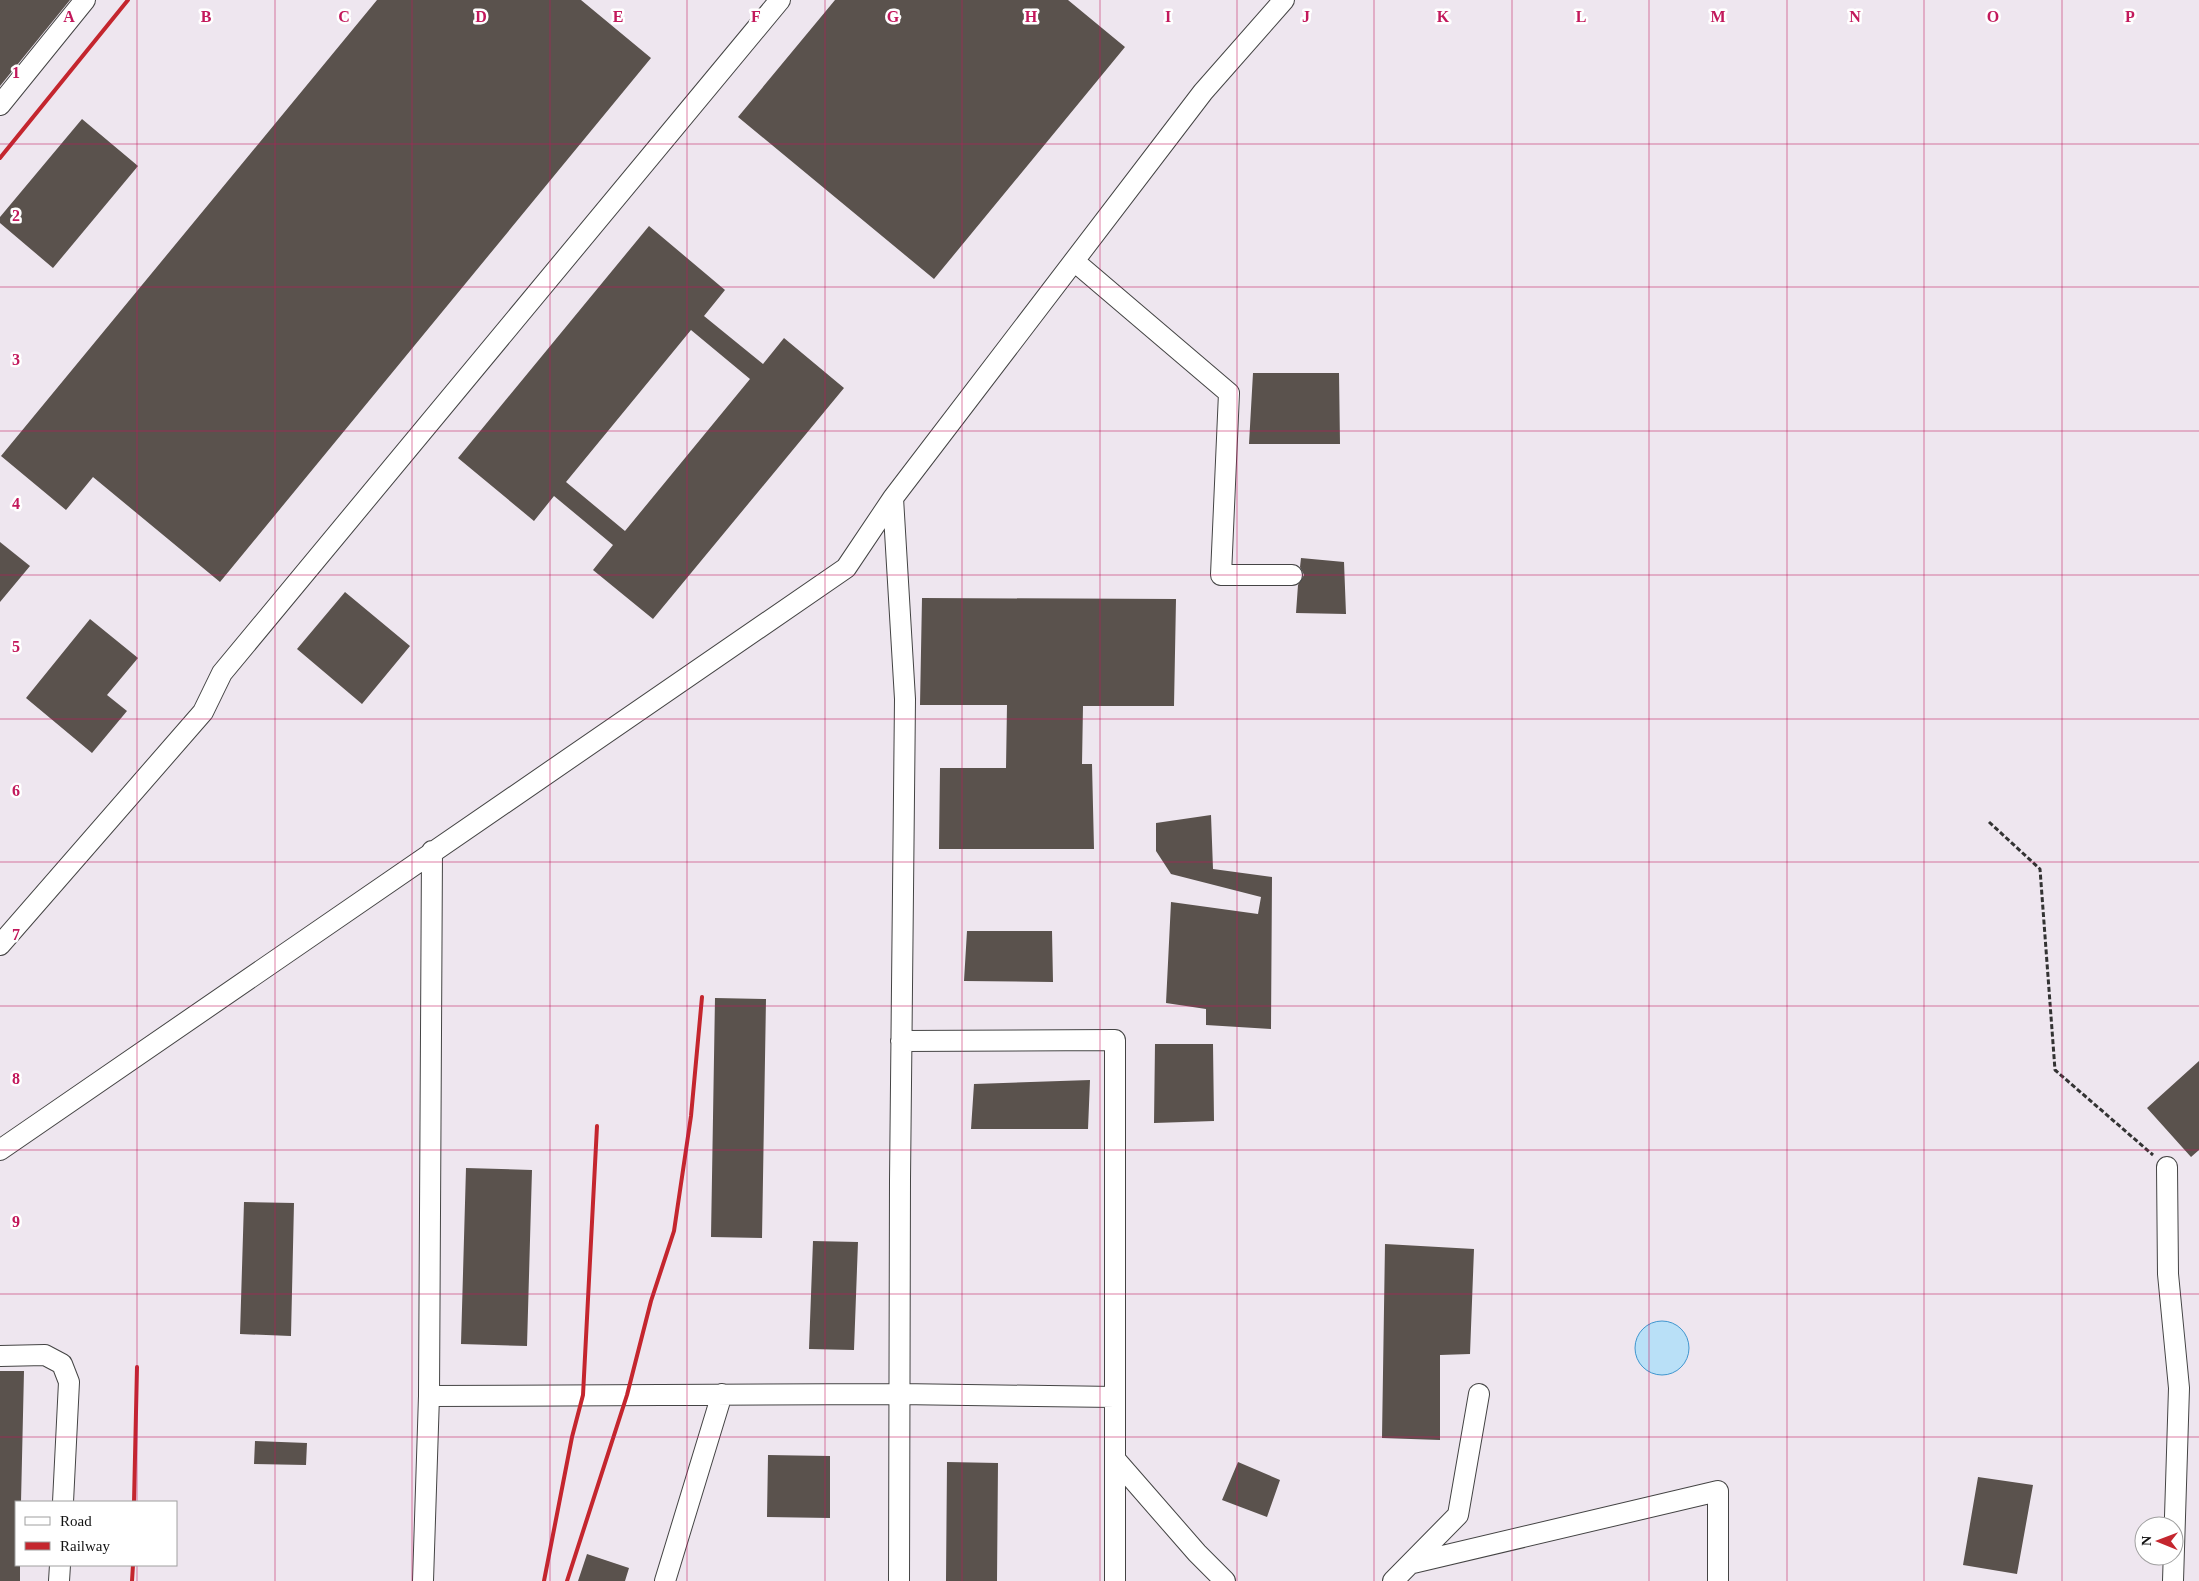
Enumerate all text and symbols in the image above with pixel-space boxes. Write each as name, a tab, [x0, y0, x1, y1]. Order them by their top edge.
text: A	[63, 8, 75, 25]
text: B	[201, 8, 212, 25]
text: C	[338, 8, 350, 25]
text: D	[475, 8, 487, 25]
text: E	[613, 8, 623, 25]
text: F	[751, 8, 761, 25]
text: G	[887, 8, 900, 25]
text: H	[1025, 8, 1038, 25]
text: I	[1165, 8, 1171, 25]
text: J	[1302, 8, 1310, 25]
text: K	[1437, 8, 1450, 25]
text: L	[1576, 8, 1586, 25]
text: M	[1710, 8, 1726, 25]
text: N	[1849, 8, 1861, 25]
text: O	[1987, 8, 1999, 25]
text: P	[2125, 8, 2135, 25]
text: 1	[12, 64, 20, 81]
text: 2	[12, 207, 20, 224]
text: 3	[12, 351, 20, 368]
text: 4	[12, 495, 20, 512]
text: 5	[12, 638, 20, 655]
text: 6	[12, 782, 20, 799]
text: 7	[12, 926, 20, 943]
text: 8	[12, 1070, 20, 1087]
text: 9	[12, 1213, 20, 1230]
legend	[15, 1501, 178, 1566]
text: Road	[60, 1513, 92, 1529]
north arrow	[2134, 1516, 2184, 1566]
text: N	[2139, 1536, 2154, 1546]
text: Railway	[60, 1538, 110, 1554]

